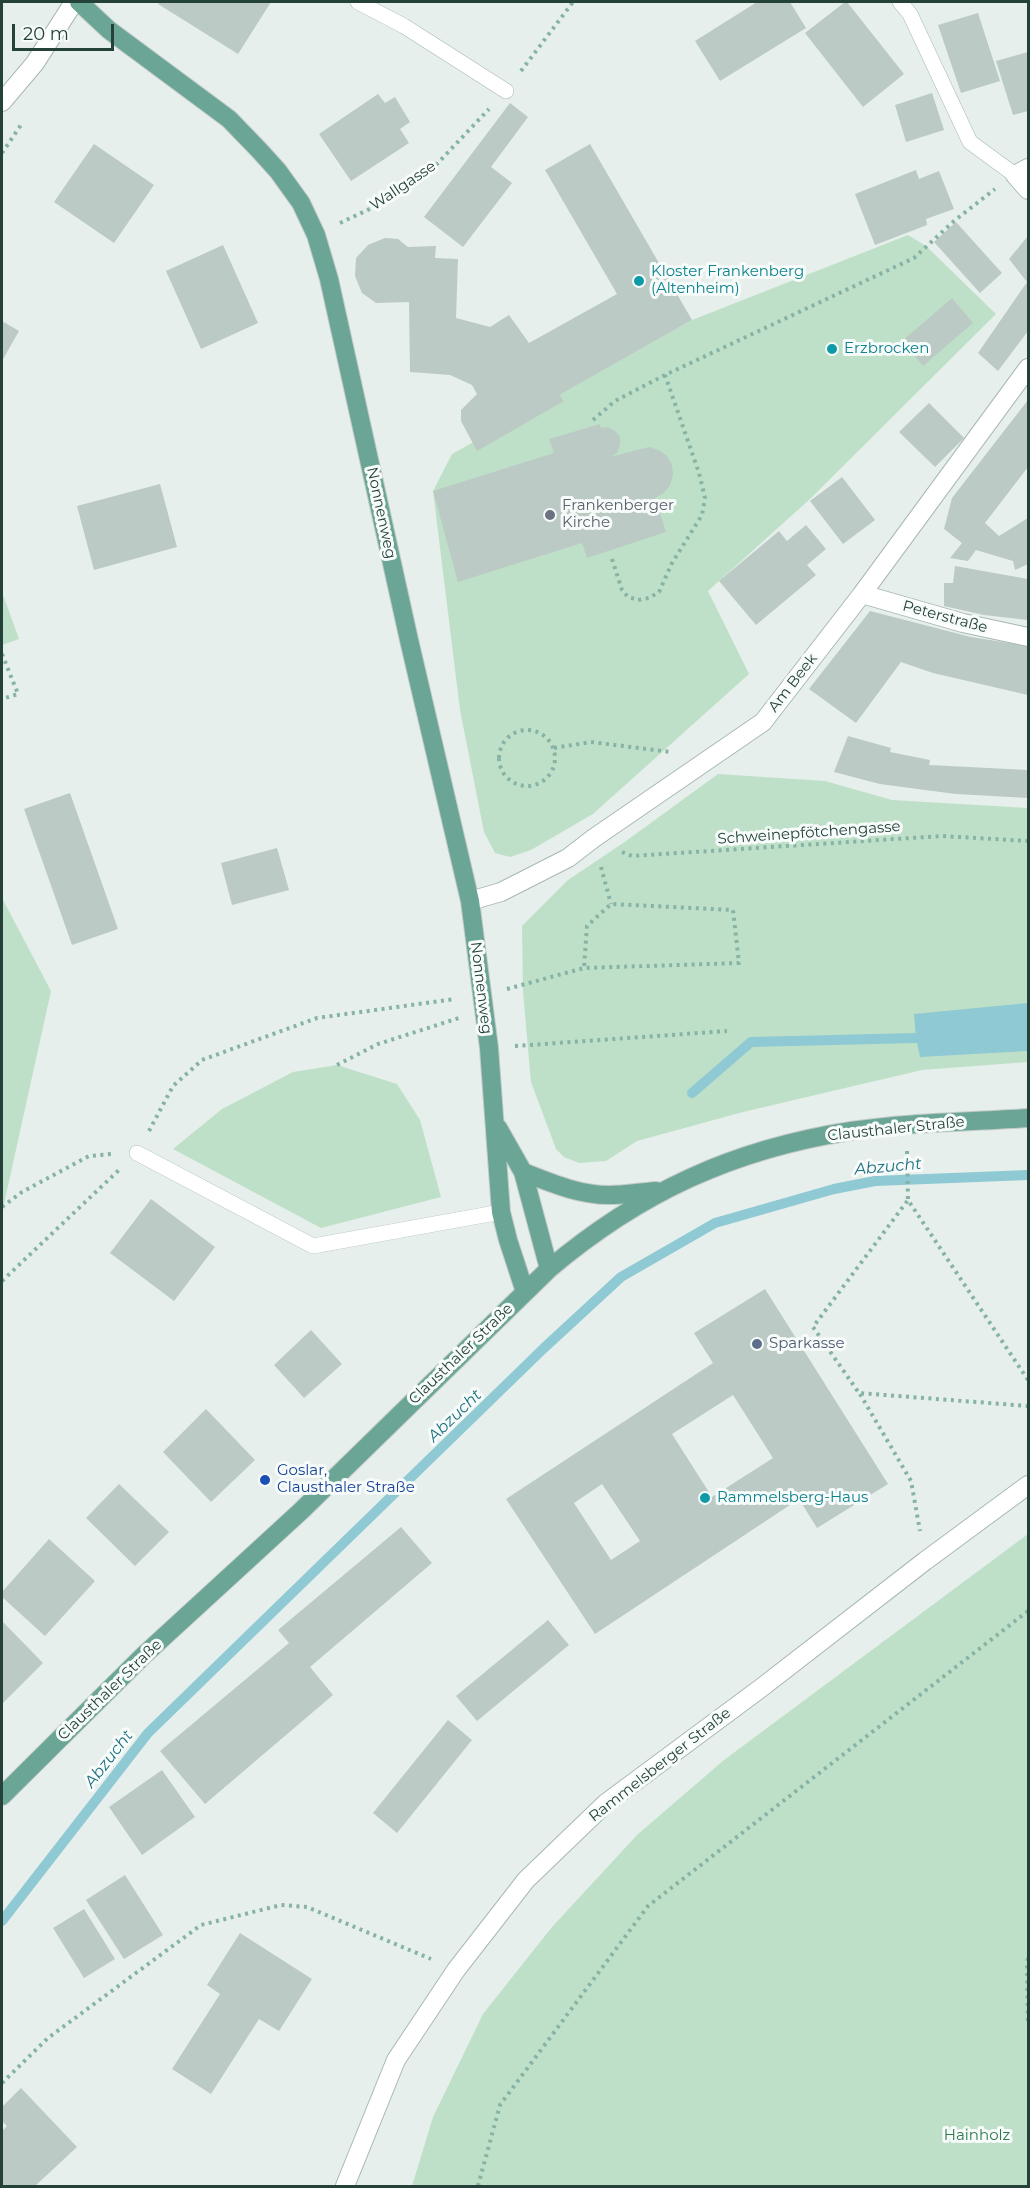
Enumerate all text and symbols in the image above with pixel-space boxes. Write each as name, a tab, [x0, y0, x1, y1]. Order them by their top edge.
scale bar	[15, 12, 117, 50]
text: 20 m	[23, 23, 69, 45]
street label: Wallgasse	[367, 157, 439, 215]
place label: Kloster Frankenberg (Altenheim)	[651, 263, 804, 298]
marker: Kloster Frankenberg (Altenheim)	[632, 274, 646, 288]
place label: Erzbrocken	[844, 340, 929, 358]
marker: Erzbrocken	[825, 342, 839, 356]
street label: Nonnenweg	[363, 466, 399, 560]
place label: Frankenberger Kirche	[562, 497, 674, 532]
marker: Frankenberger Kirche	[543, 508, 557, 522]
street label: Peterstraße	[901, 597, 989, 637]
street label: Am Beek	[765, 650, 821, 716]
street label: Schweinepfötchengasse	[717, 818, 901, 848]
street label: Nonnenweg	[466, 941, 496, 1035]
street label: Clausthaler Straße	[827, 1113, 965, 1145]
water label: Abzucht	[854, 1155, 922, 1179]
street label: Clausthaler Straße	[405, 1300, 517, 1408]
place label: Sparkasse	[769, 1335, 844, 1353]
marker: Sparkasse	[750, 1337, 764, 1351]
water label: Abzucht	[424, 1386, 486, 1446]
place label: Goslar, Clausthaler Straße	[277, 1462, 415, 1497]
marker: Goslar, Clausthaler Straße	[258, 1473, 272, 1487]
place label: Rammelsberg-Haus	[717, 1489, 868, 1507]
marker: Rammelsberg-Haus	[698, 1491, 712, 1505]
street label: Clausthaler Straße	[54, 1636, 166, 1744]
street label: Rammelsberger Straße	[586, 1704, 734, 1826]
water label: Abzucht	[81, 1727, 137, 1791]
park label: Hainholz	[944, 2127, 1010, 2145]

